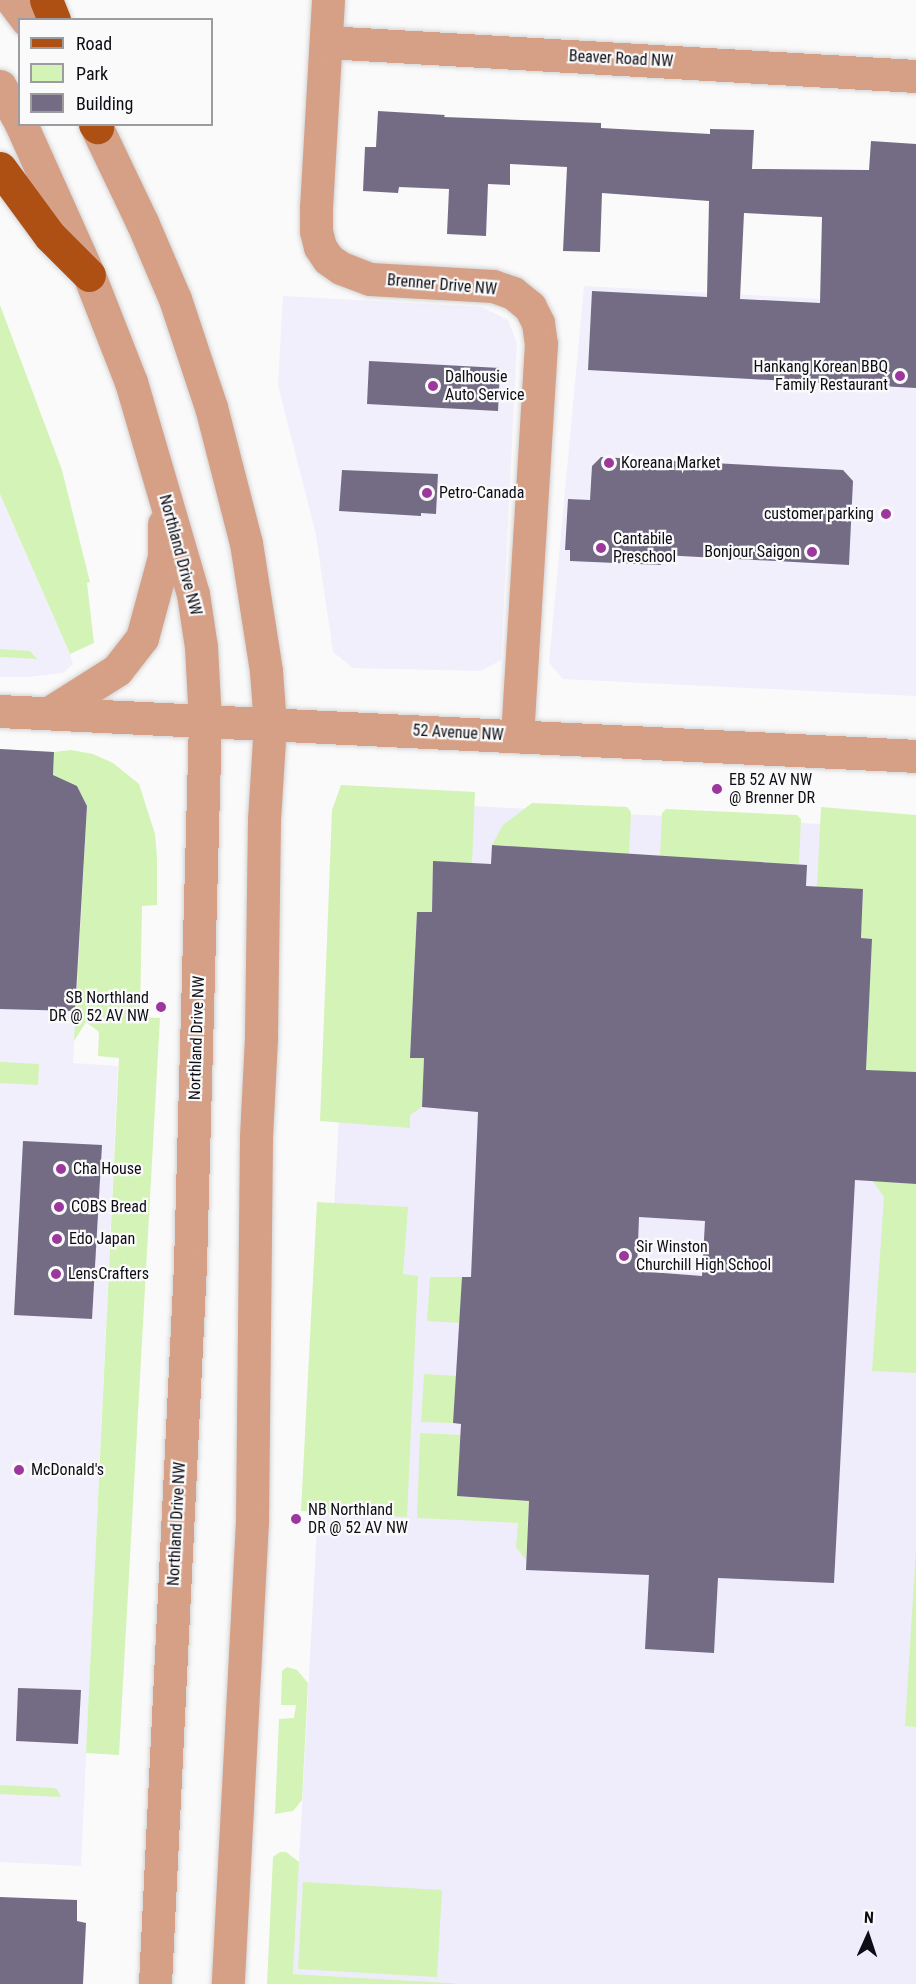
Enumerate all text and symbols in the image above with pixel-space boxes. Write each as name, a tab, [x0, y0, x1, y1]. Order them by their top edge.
legend	[18, 18, 213, 126]
text: Road	[76, 33, 112, 54]
street label: Beaver Road NW	[568, 47, 674, 71]
text: Park	[76, 63, 108, 84]
text: Building	[76, 93, 133, 114]
street label: Brenner Drive NW	[386, 271, 498, 299]
place label: Hankang Korean BBQ Family Restaurant	[754, 357, 888, 395]
place label: Dalhousie Auto Service	[445, 367, 524, 405]
marker: Hankang Korean BBQ Family Restaurant	[893, 369, 907, 383]
marker: Dalhousie Auto Service	[426, 379, 440, 393]
place label: Koreana Market	[621, 453, 720, 473]
marker: Koreana Market	[602, 456, 616, 470]
place label: Petro-Canada	[439, 483, 524, 503]
marker: Petro-Canada	[420, 486, 434, 500]
street label: Northland Drive NW	[155, 493, 205, 617]
place label: customer parking	[764, 504, 874, 524]
marker: customer parking	[879, 507, 893, 521]
place label: Cantabile Preschool	[613, 529, 676, 567]
marker: Cantabile Preschool	[594, 541, 608, 555]
place label: Bonjour Saigon	[704, 542, 800, 562]
marker: Bonjour Saigon	[805, 545, 819, 559]
street label: 52 Avenue NW	[412, 721, 504, 745]
place label: EB 52 AV NW @ Brenner DR	[729, 770, 815, 808]
marker: EB 52 AV NW @ Brenner DR	[710, 782, 724, 796]
street label: Northland Drive NW	[185, 976, 209, 1100]
place label: SB Northland DR @ 52 AV NW	[49, 988, 149, 1026]
marker: SB Northland DR @ 52 AV NW	[154, 1000, 168, 1014]
place label: Cha House	[73, 1159, 142, 1179]
marker: Cha House	[54, 1162, 68, 1176]
place label: COBS Bread	[71, 1197, 147, 1217]
marker: COBS Bread	[52, 1200, 66, 1214]
place label: Edo Japan	[69, 1229, 135, 1249]
marker: Edo Japan	[50, 1232, 64, 1246]
place label: Sir Winston Churchill High School	[636, 1237, 771, 1275]
marker: Sir Winston Churchill High School	[617, 1249, 631, 1263]
place label: LensCrafters	[68, 1264, 149, 1284]
marker: LensCrafters	[49, 1267, 63, 1281]
place label: McDonald's	[31, 1460, 104, 1480]
street label: Northland Drive NW	[164, 1462, 190, 1586]
marker: McDonald's	[12, 1463, 26, 1477]
place label: NB Northland DR @ 52 AV NW	[308, 1500, 408, 1538]
marker: NB Northland DR @ 52 AV NW	[289, 1512, 303, 1526]
north arrow	[838, 1906, 898, 1966]
text: N	[864, 1908, 874, 1927]

